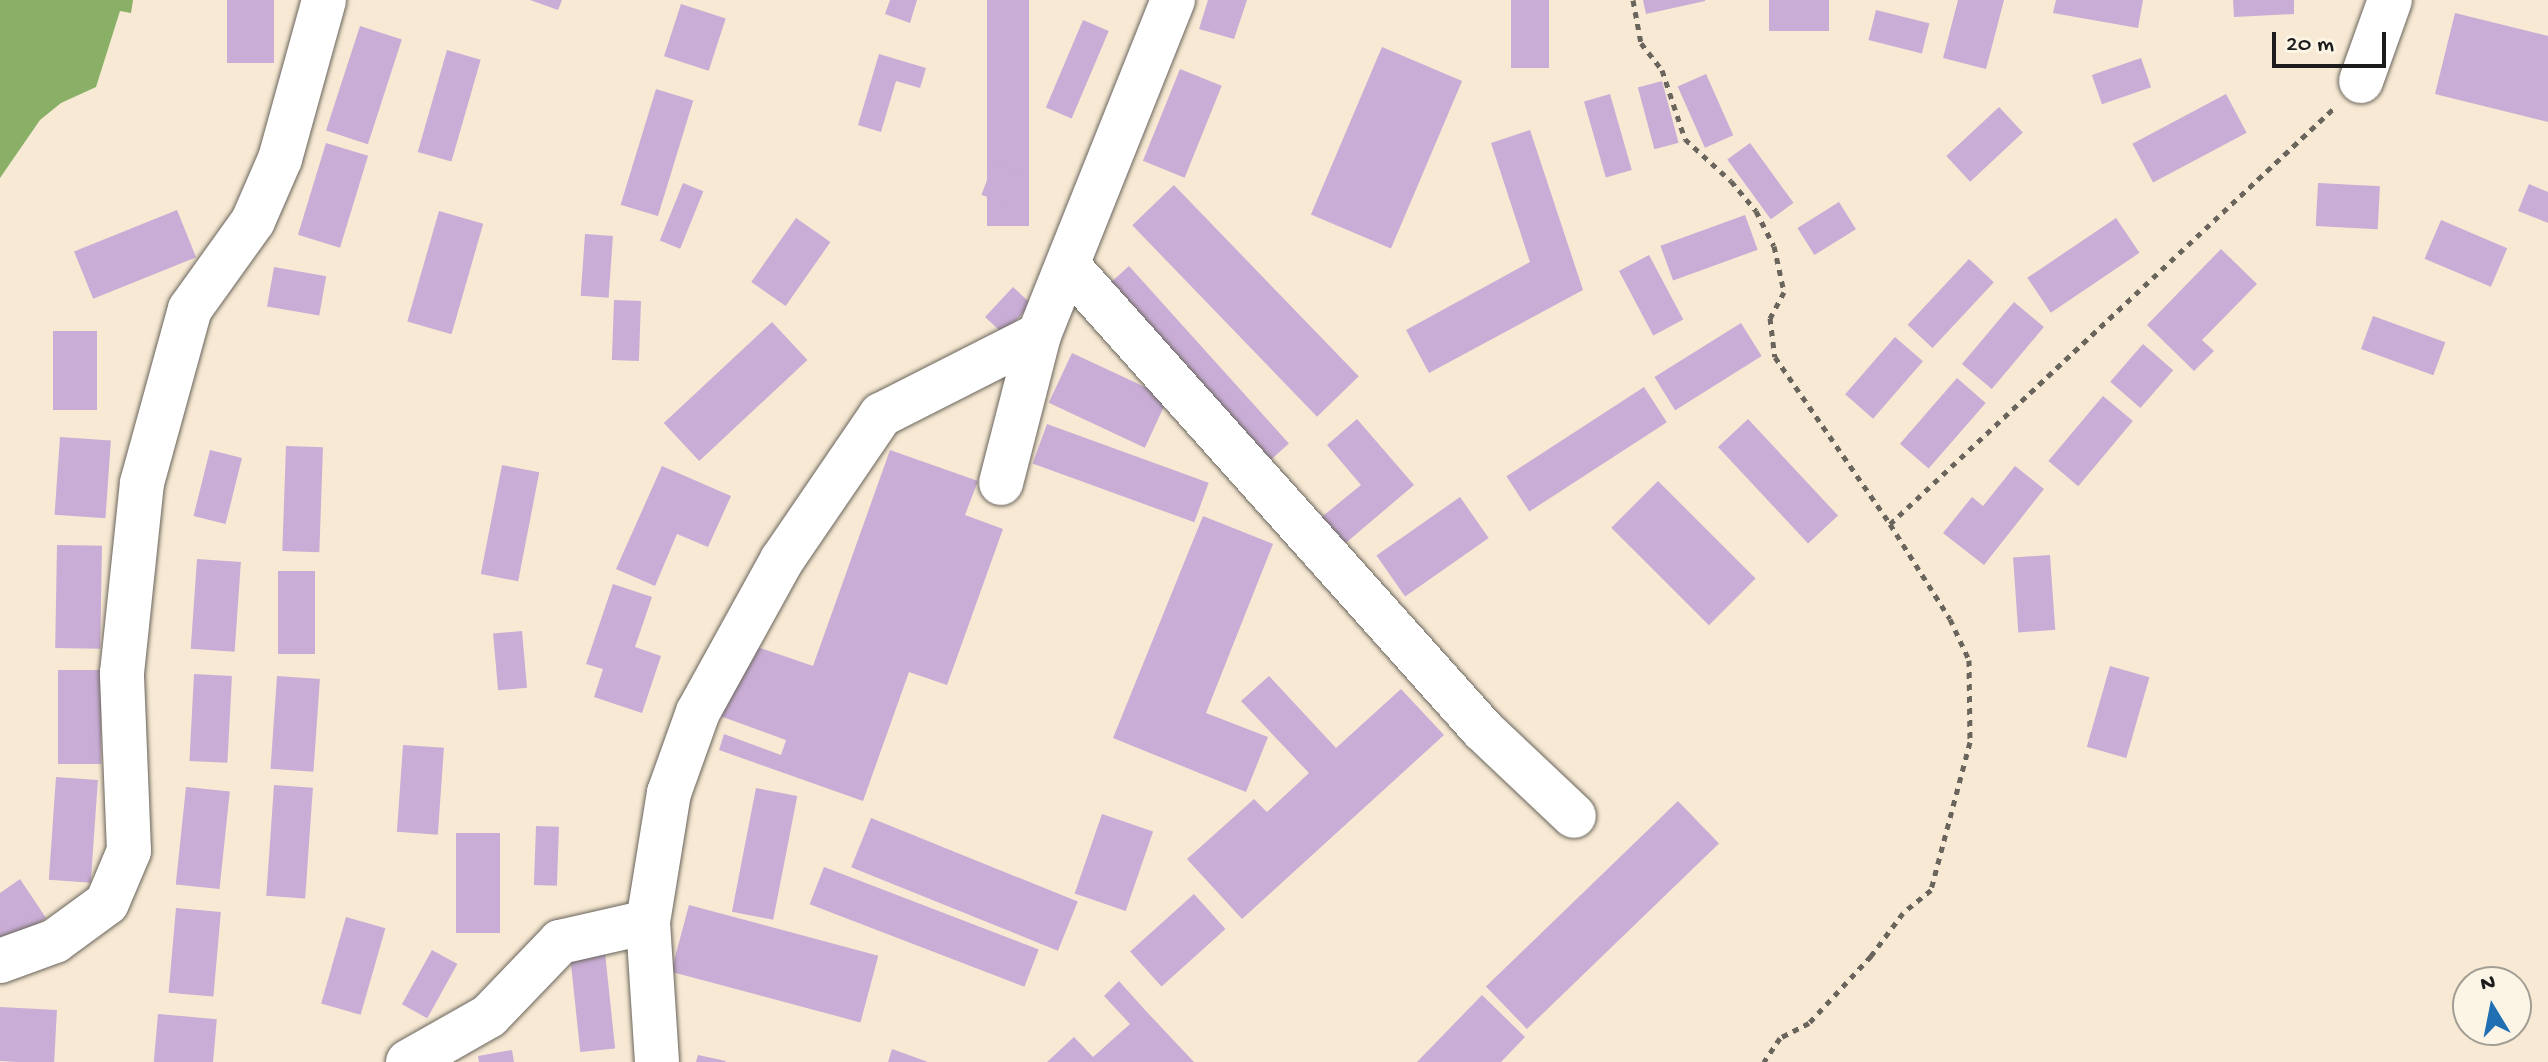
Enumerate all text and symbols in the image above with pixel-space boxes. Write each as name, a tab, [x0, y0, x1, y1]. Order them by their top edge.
scale bar	[2276, 16, 2390, 66]
text: 20 m	[2286, 31, 2334, 60]
north arrow	[2452, 966, 2532, 1046]
text: N	[2479, 970, 2498, 998]

